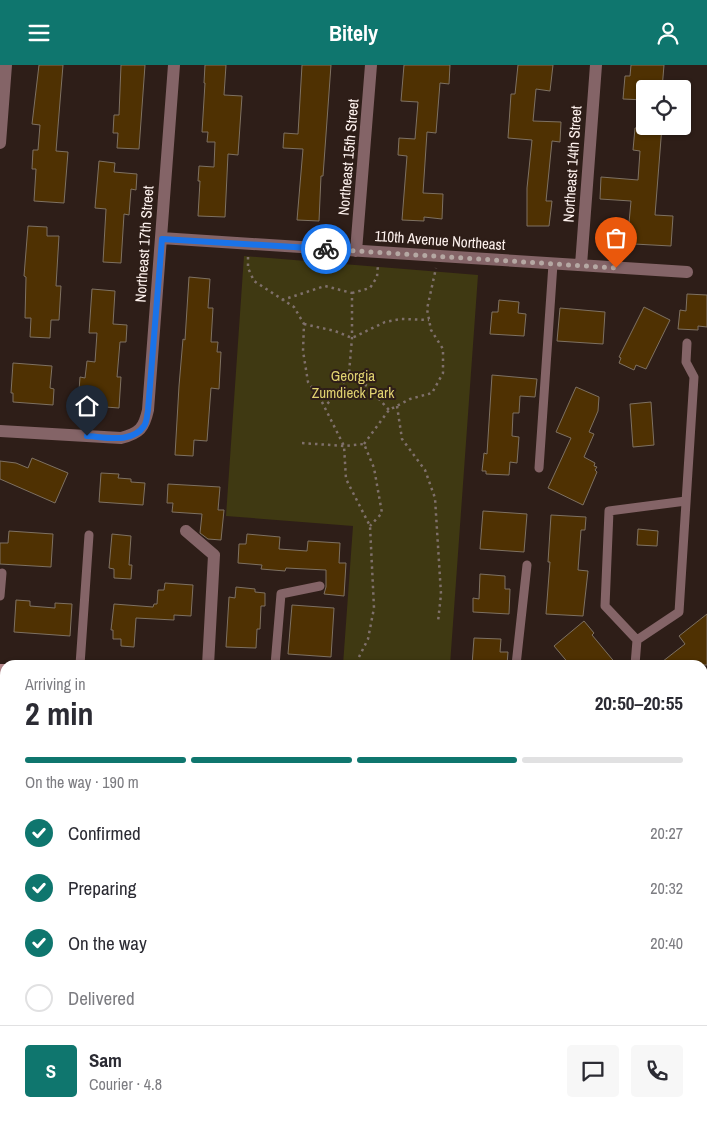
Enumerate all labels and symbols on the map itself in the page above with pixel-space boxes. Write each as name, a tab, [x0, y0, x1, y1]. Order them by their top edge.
street label: Northeast 15th Street	[332, 97, 364, 216]
street label: Northeast 14th Street	[557, 104, 587, 223]
street label: Northeast 17th Street	[129, 184, 159, 303]
pin	[595, 217, 637, 268]
courier	[301, 224, 351, 274]
street label: 110th Avenue Northeast	[374, 225, 507, 255]
park label: Georgia Zumdieck Park	[312, 365, 395, 403]
pin	[66, 385, 108, 436]

